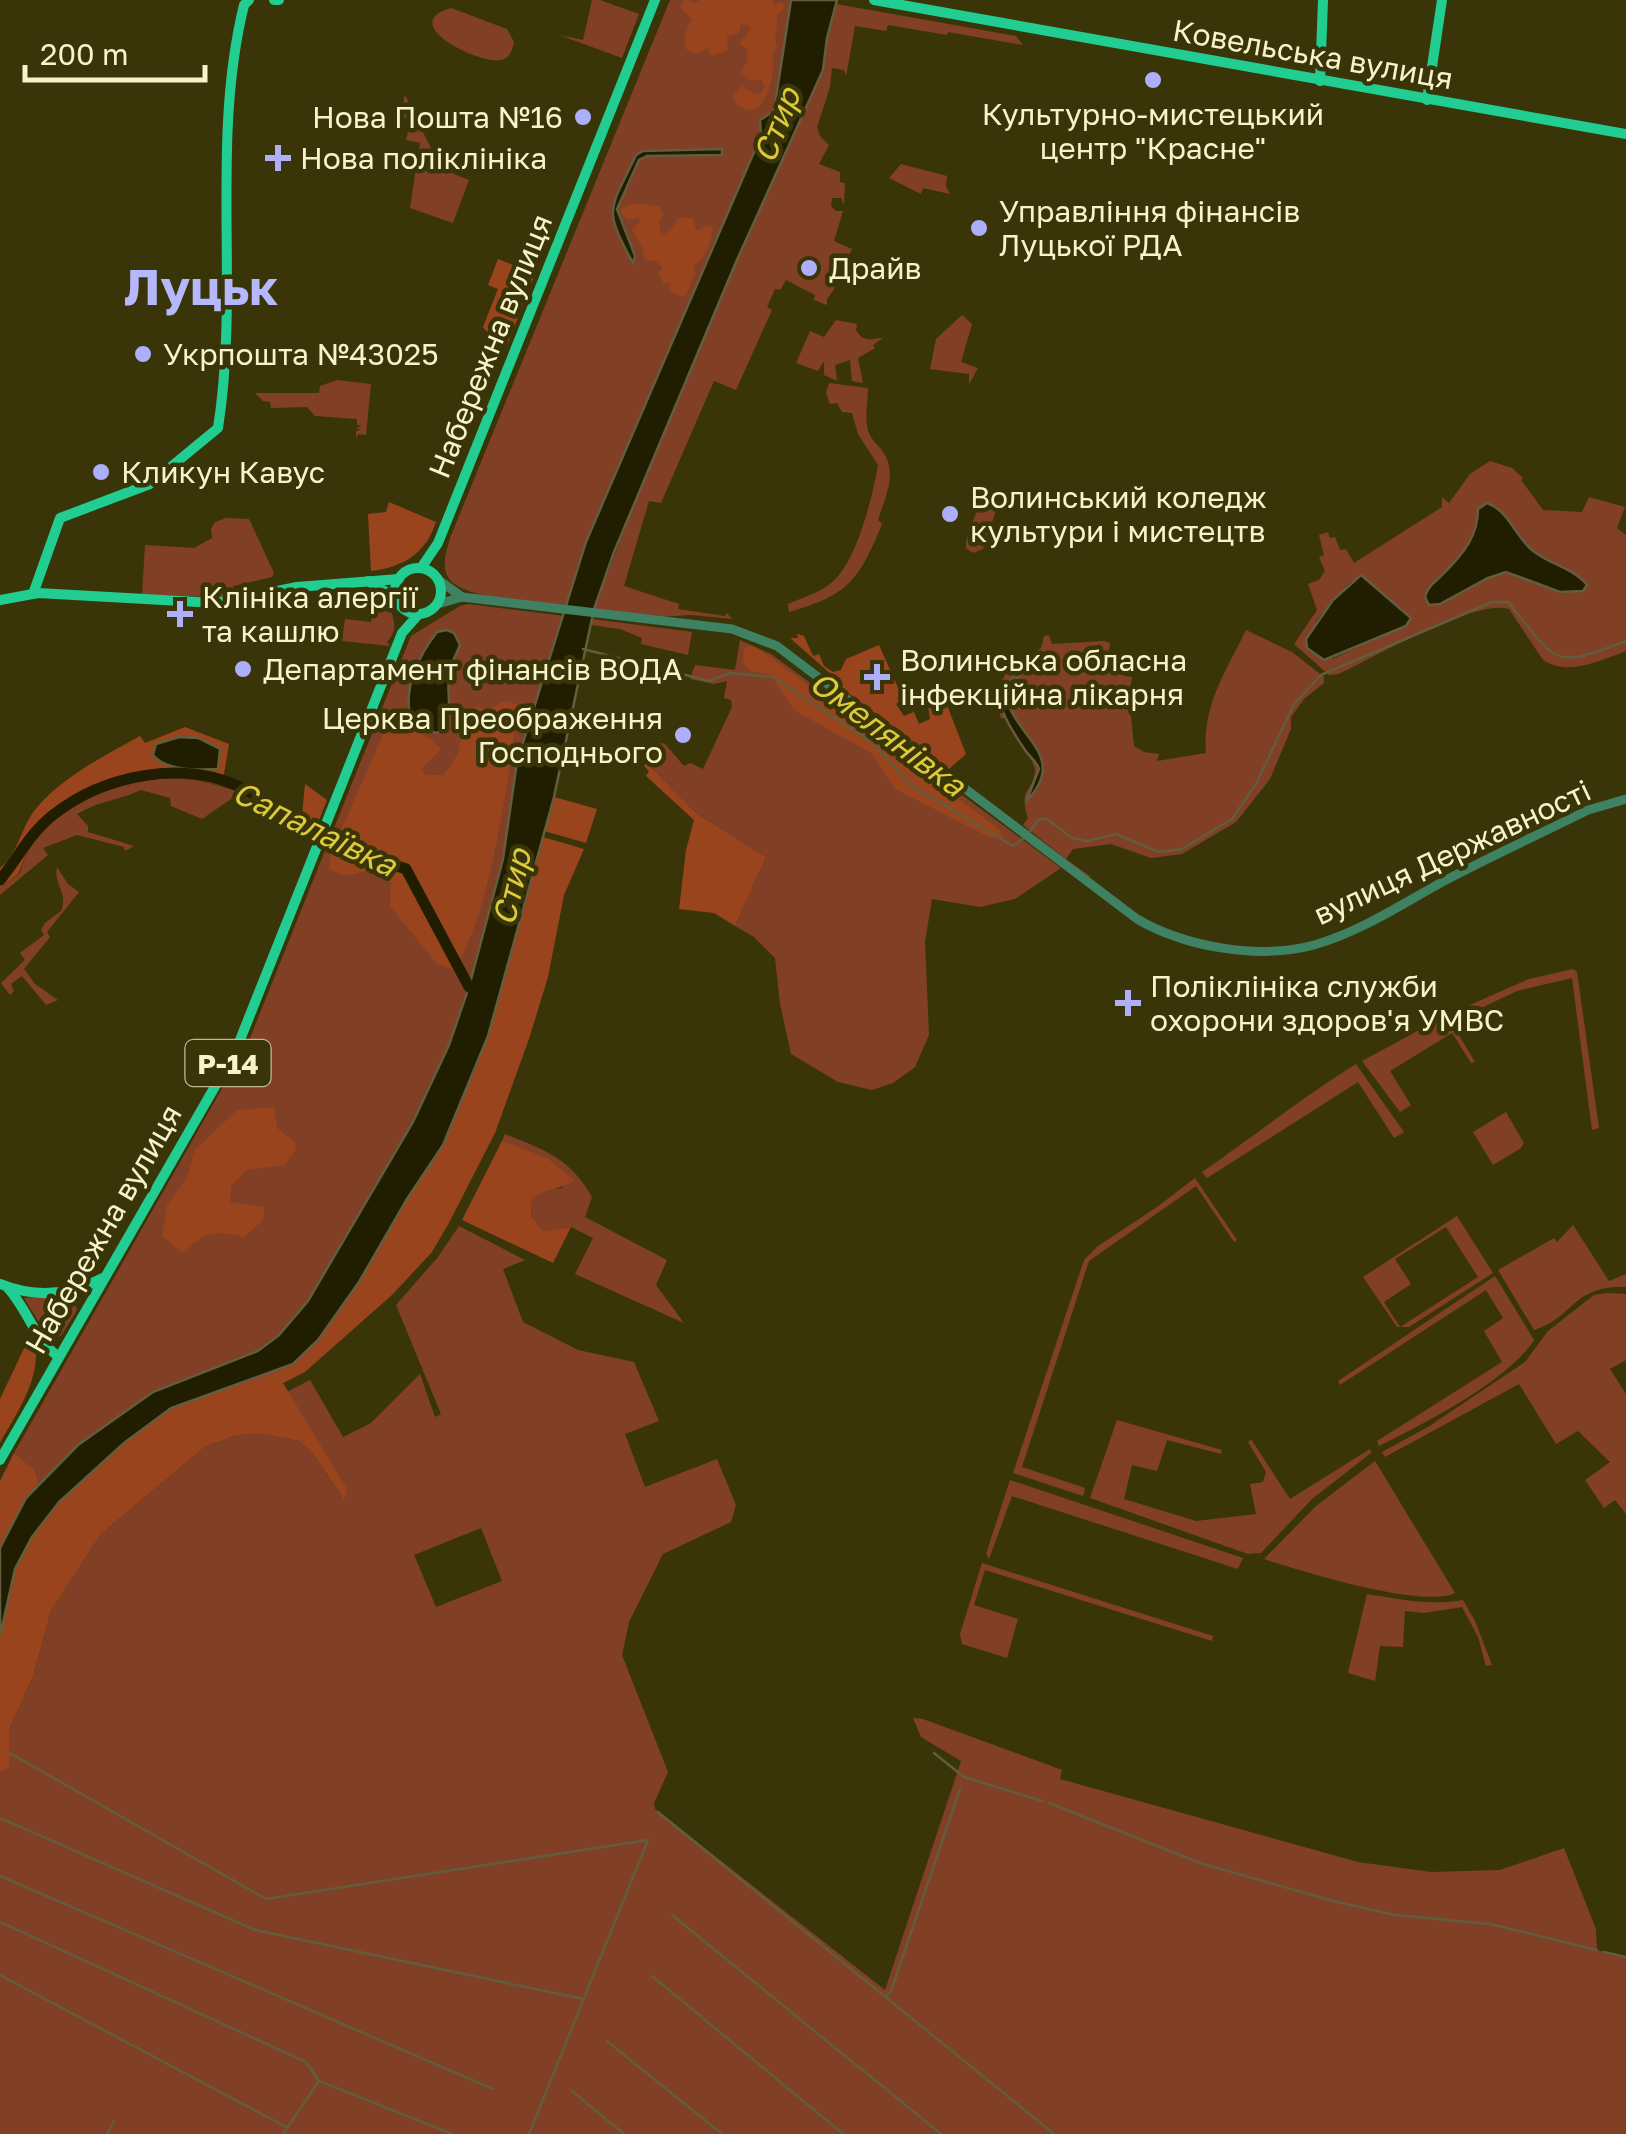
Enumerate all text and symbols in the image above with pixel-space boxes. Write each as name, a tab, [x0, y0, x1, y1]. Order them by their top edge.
street label: Ковельська вулиця	[1170, 12, 1456, 96]
scale bar	[25, 20, 205, 82]
text: 200 m	[40, 36, 129, 72]
marker: Культурно-мистецький центр "Красне"	[1142, 69, 1164, 91]
water label: Стир	[745, 80, 808, 168]
place label: Культурно-мистецький центр "Красне"	[982, 96, 1324, 166]
place label: Нова Пошта №16	[312, 99, 563, 135]
marker: Нова Пошта №16	[572, 106, 594, 128]
place label: Нова поліклініка	[300, 140, 547, 176]
marker: Нова поліклініка	[265, 145, 291, 171]
place label: Управління фінансів Луцької РДА	[999, 193, 1300, 263]
street label: Набережна вулиця	[421, 209, 559, 483]
marker: Управління фінансів Луцької РДА	[968, 217, 990, 239]
place label: Драйв	[829, 250, 922, 286]
district label: Луцьк	[124, 256, 278, 316]
marker: Драйв	[798, 257, 820, 279]
place label: Укрпошта №43025	[163, 336, 439, 372]
marker: Укрпошта №43025	[132, 343, 154, 365]
place label: Кликун Кавус	[121, 454, 325, 490]
marker: Кликун Кавус	[90, 461, 112, 483]
place label: Волинський коледж культури і мистецтв	[970, 479, 1267, 549]
marker: Волинський коледж культури і мистецтв	[939, 503, 961, 525]
place label: Клініка алергії та кашлю	[202, 579, 418, 649]
marker: Клініка алергії та кашлю	[167, 601, 193, 627]
place label: Волинська обласна інфекційна лікарня	[900, 642, 1187, 712]
place label: Департамент фінансів ВОДА	[263, 651, 682, 687]
marker: Департамент фінансів ВОДА	[232, 658, 254, 680]
water label: Омелянівка	[803, 662, 975, 805]
marker: Волинська обласна інфекційна лікарня	[864, 664, 890, 690]
place label: Церква Преображення Господнього	[322, 700, 663, 770]
marker: Церква Преображення Господнього	[672, 724, 694, 746]
water label: Сапалаївка	[227, 772, 404, 885]
street label: вулиця Державності	[1308, 772, 1596, 932]
water label: Стир	[484, 843, 539, 929]
place label: Поліклініка служби охорони здоров'я УМВС	[1150, 968, 1504, 1038]
marker: Поліклініка служби охорони здоров'я УМВС	[1115, 990, 1141, 1016]
road number: Р-14	[186, 1040, 270, 1086]
street label: Набережна вулиця	[17, 1098, 189, 1360]

